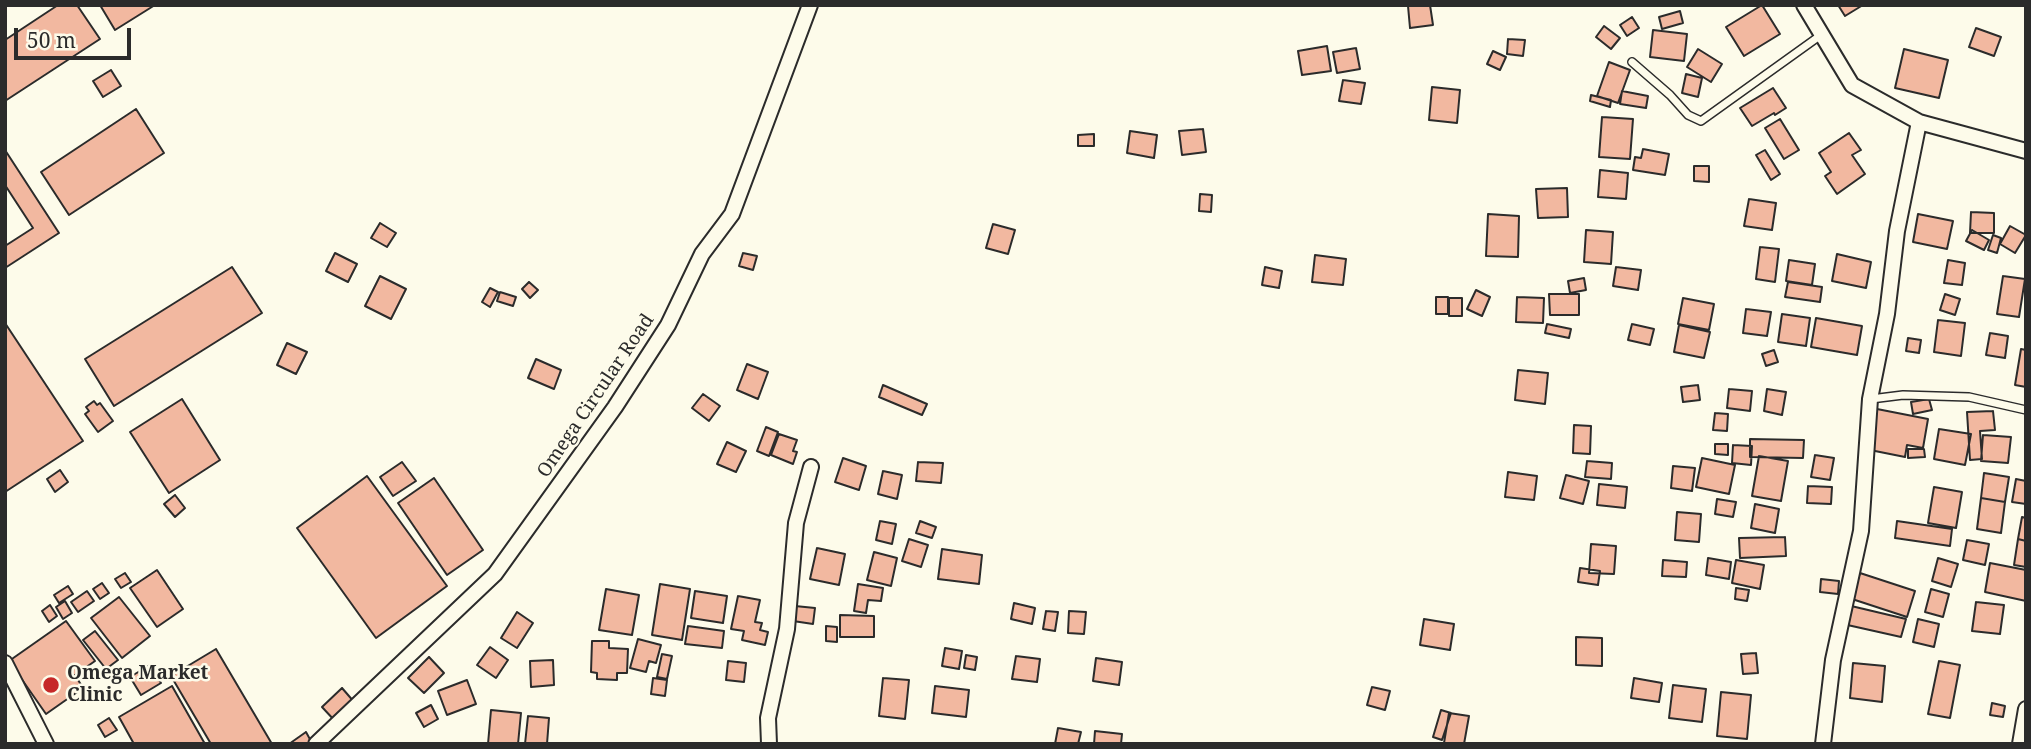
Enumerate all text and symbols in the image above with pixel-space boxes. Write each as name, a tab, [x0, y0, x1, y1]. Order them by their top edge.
scale bar	[18, 14, 135, 58]
text: 50 m	[27, 26, 76, 54]
street label: Omega Circular Road	[533, 310, 659, 482]
place label: Omega Market Clinic	[67, 663, 208, 707]
marker: Omega Market Clinic	[41, 675, 61, 695]

